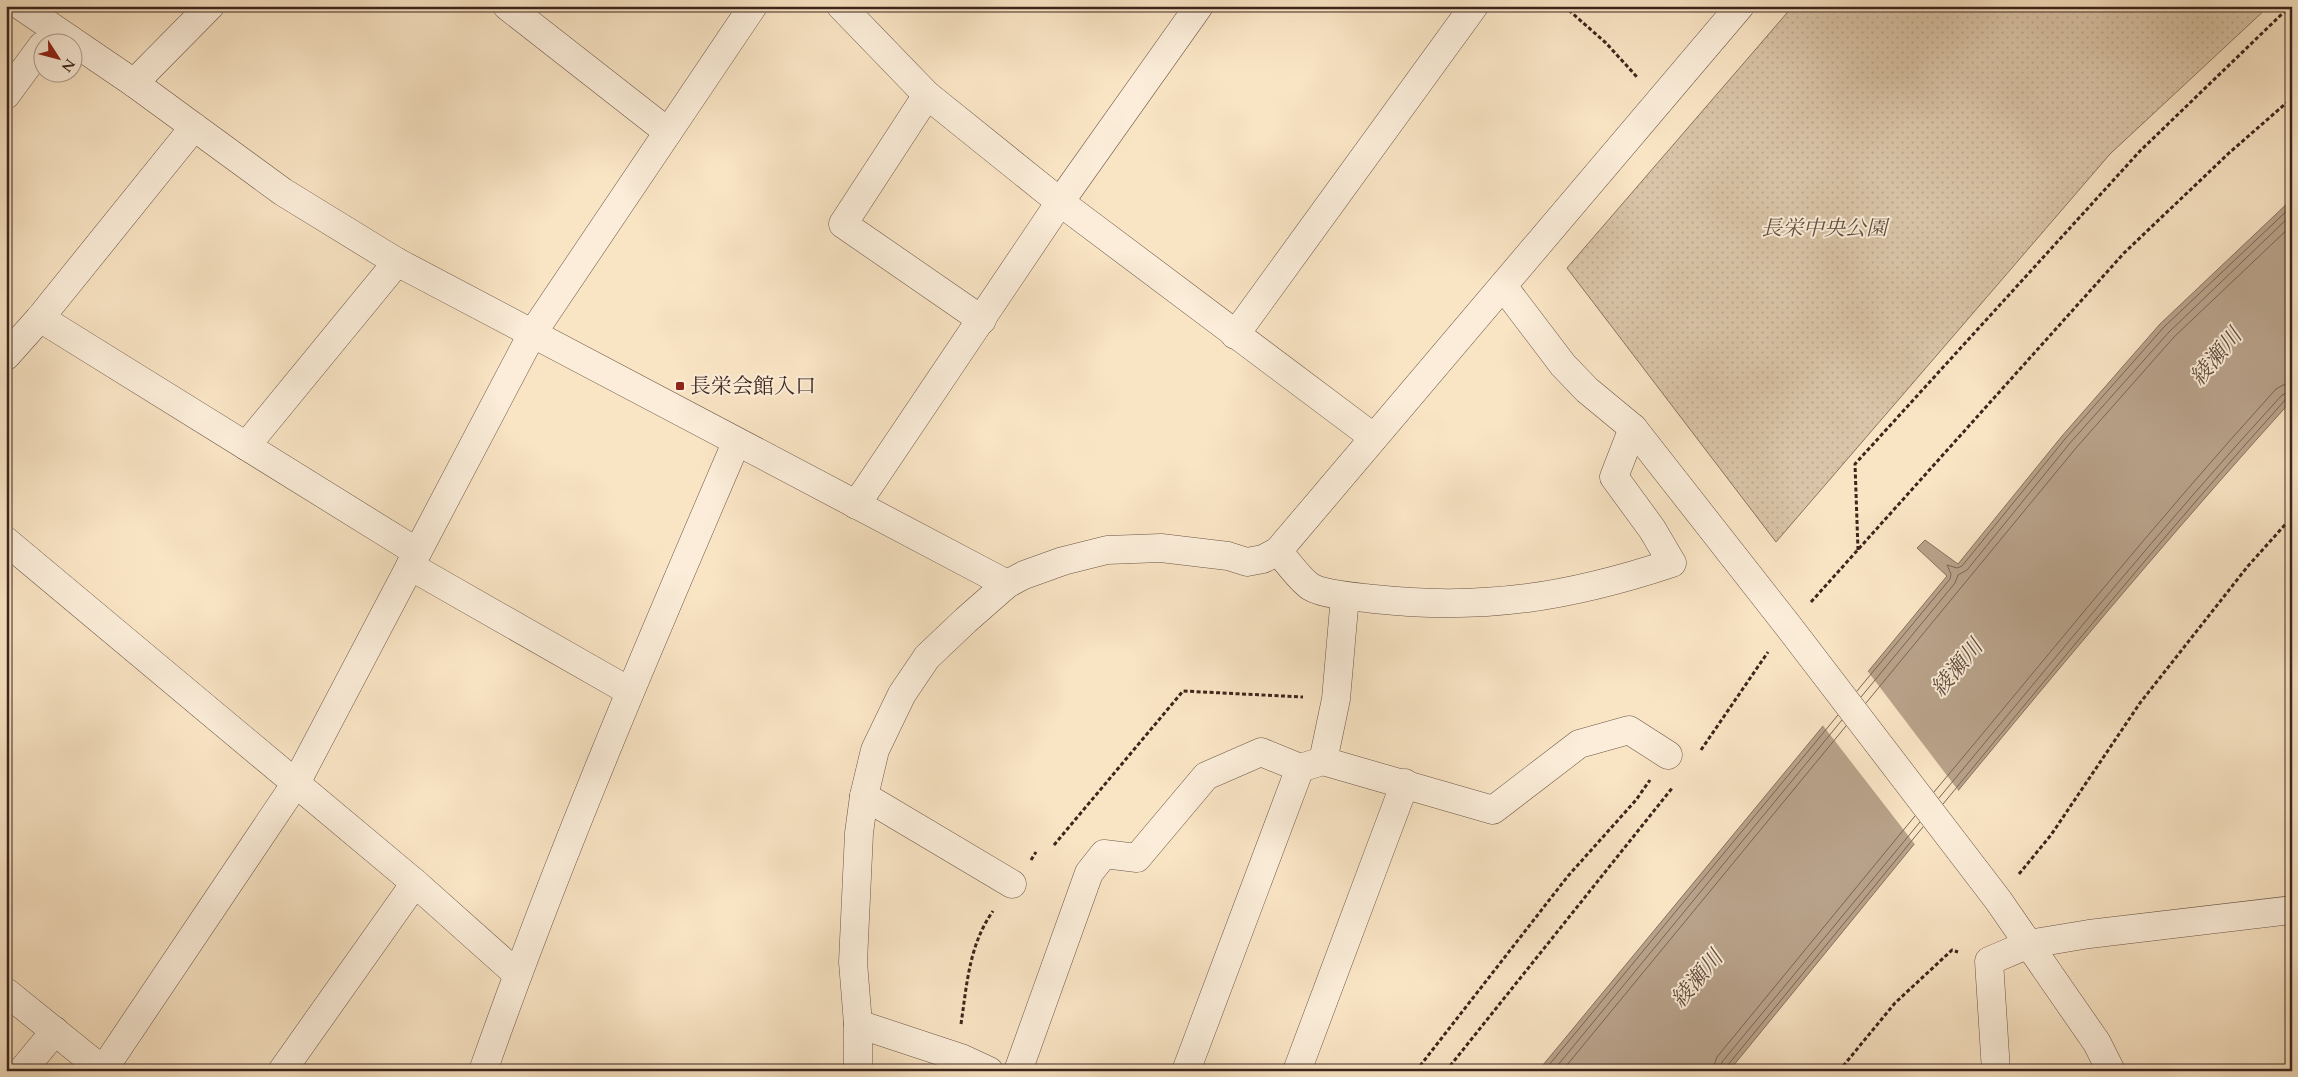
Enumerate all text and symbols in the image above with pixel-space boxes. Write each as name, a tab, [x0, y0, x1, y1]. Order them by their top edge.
north arrow	[32, 32, 82, 82]
text: N	[57, 55, 79, 76]
park label: 長栄中央公園	[1761, 214, 1890, 243]
water label: 綾瀬川	[2183, 321, 2250, 392]
place label: 長栄会館入口	[690, 372, 816, 401]
marker: 長栄会館入口	[674, 380, 686, 392]
water label: 綾瀬川	[1924, 632, 1991, 703]
water label: 綾瀬川	[1664, 943, 1731, 1014]

